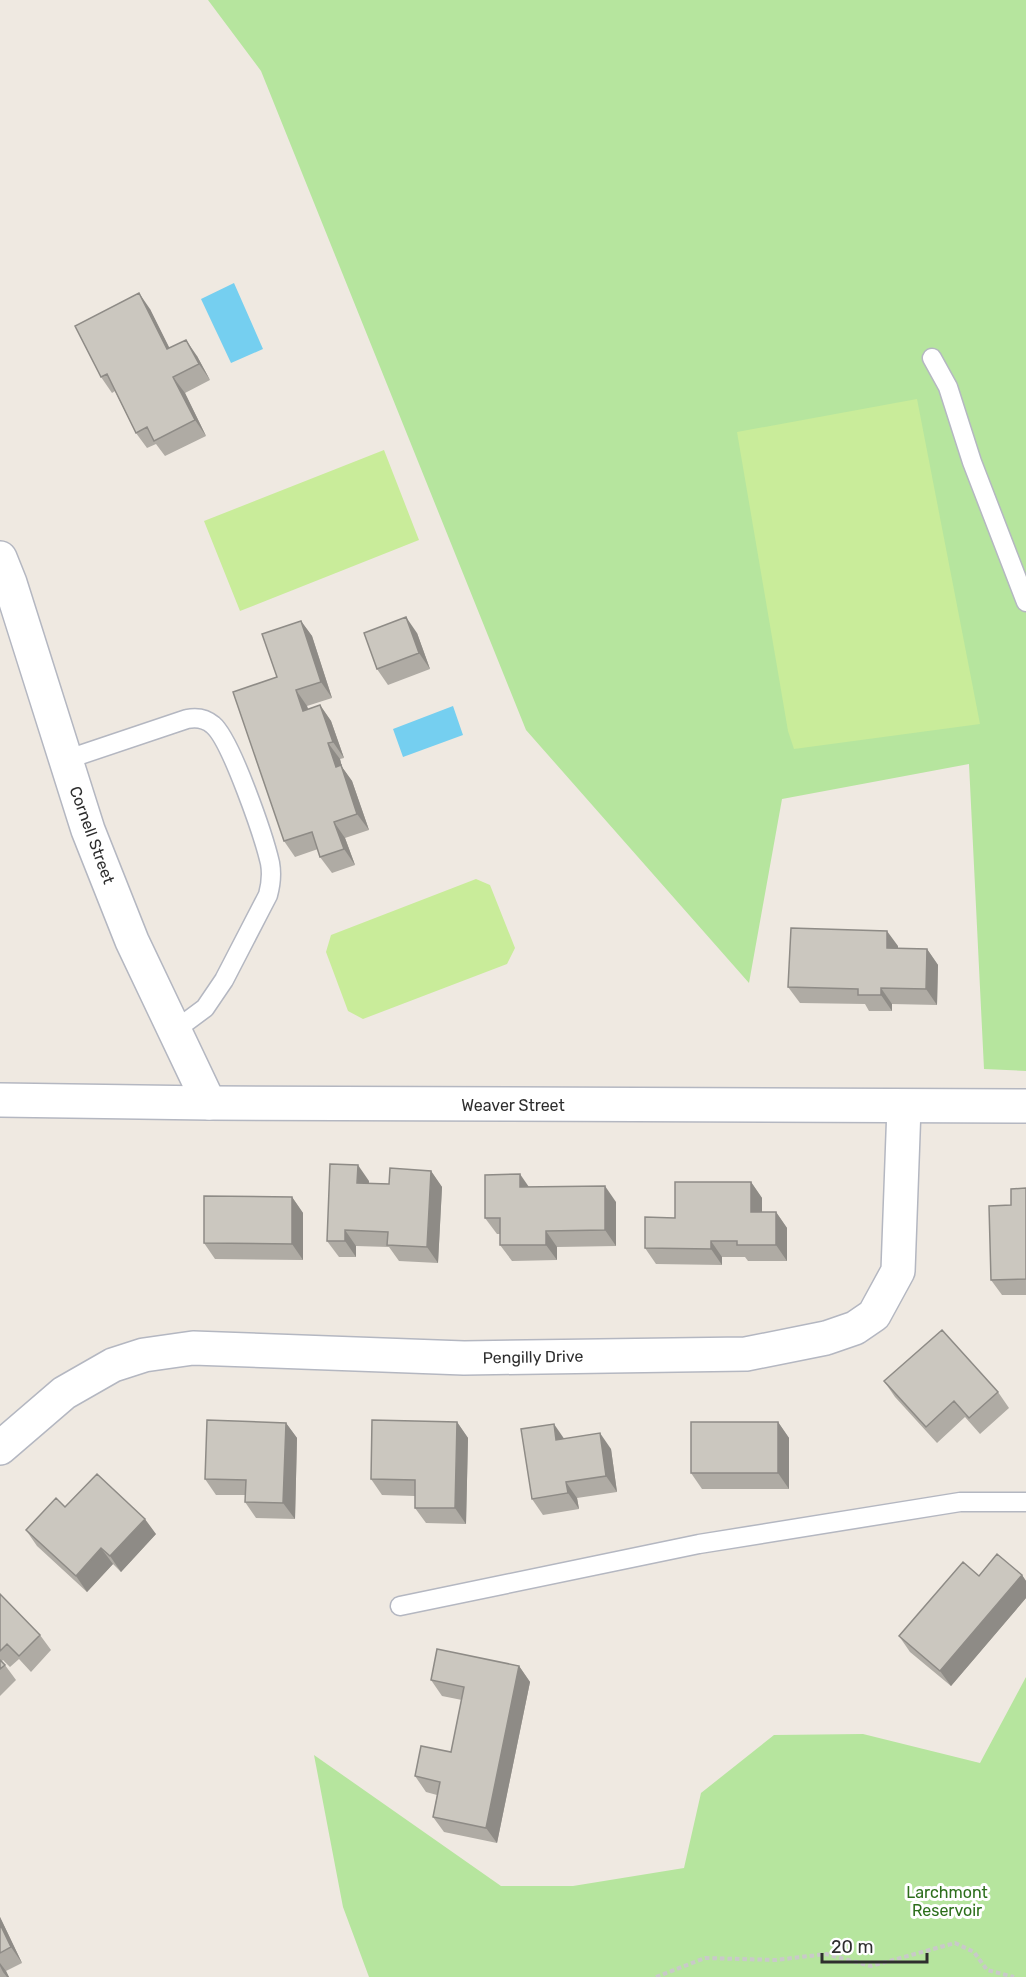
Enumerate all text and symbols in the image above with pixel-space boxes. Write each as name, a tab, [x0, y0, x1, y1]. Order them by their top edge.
street label: Cornell Street	[66, 784, 118, 886]
street label: Weaver Street	[461, 1096, 565, 1115]
street label: Pengilly Drive	[482, 1347, 584, 1367]
park label: Larchmont Reservoir	[906, 1883, 988, 1920]
scale bar	[822, 1926, 927, 1964]
text: 20 m	[831, 1936, 873, 1958]

